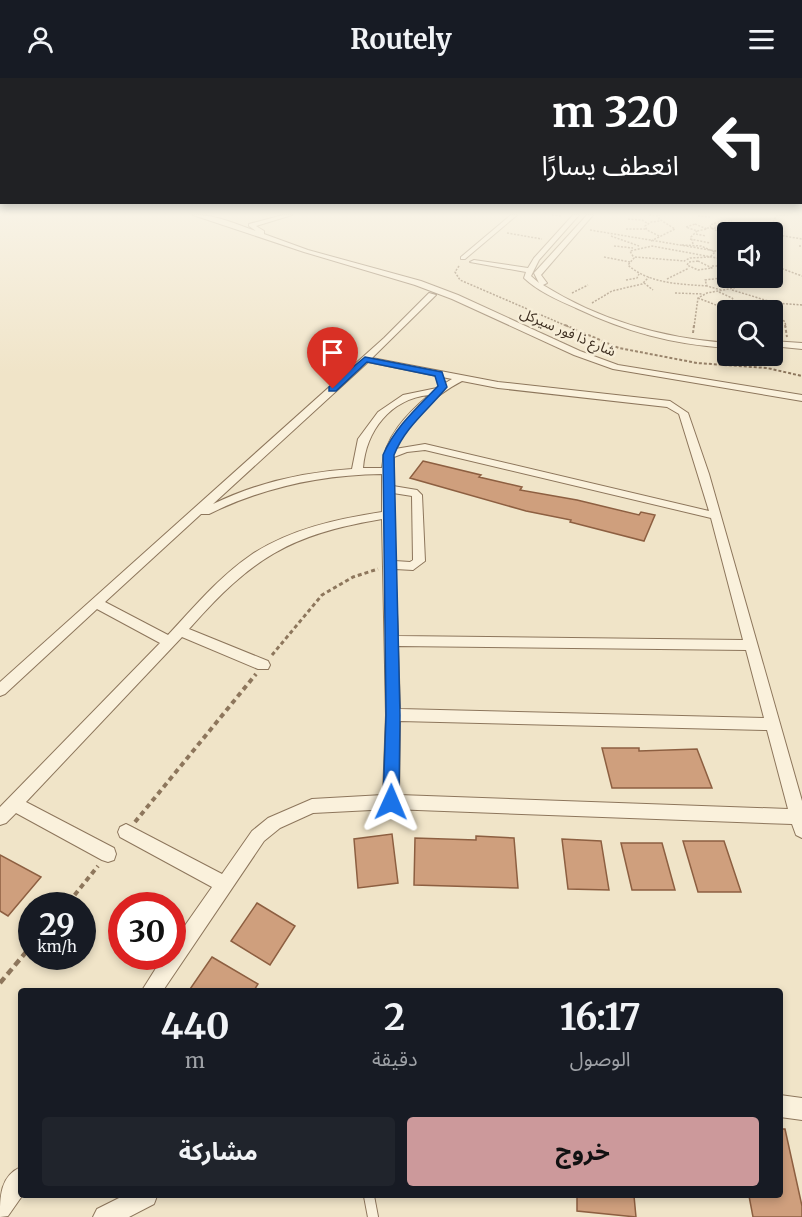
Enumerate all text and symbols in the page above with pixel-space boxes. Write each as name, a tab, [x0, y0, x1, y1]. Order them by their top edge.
text: Routely	[350, 22, 452, 56]
icon: person	[24, 23, 57, 56]
icon: menu	[745, 23, 778, 56]
text: 320 m	[552, 86, 679, 138]
icon: left	[700, 102, 778, 180]
text: انعطف يسارًا	[541, 148, 679, 182]
map controls	[717, 222, 783, 366]
button: sound	[717, 222, 783, 288]
button: search	[717, 300, 783, 366]
street label: شارع ذا فور سيركل	[517, 304, 619, 362]
pin	[307, 327, 358, 389]
icon: arrive	[316, 336, 349, 369]
position arrow	[359, 770, 423, 834]
speed limit sign: 30	[108, 892, 186, 970]
text: 29	[39, 905, 75, 943]
text: km/h	[37, 937, 77, 956]
text: 2	[384, 995, 405, 1040]
text: 16:17	[560, 995, 641, 1040]
text: 440	[160, 1004, 230, 1049]
text: دقيقة	[372, 1046, 417, 1071]
text: الوصول	[570, 1046, 631, 1071]
text: m	[185, 1048, 205, 1073]
button: مشاركة	[42, 1117, 395, 1186]
button: خروج	[407, 1117, 759, 1186]

